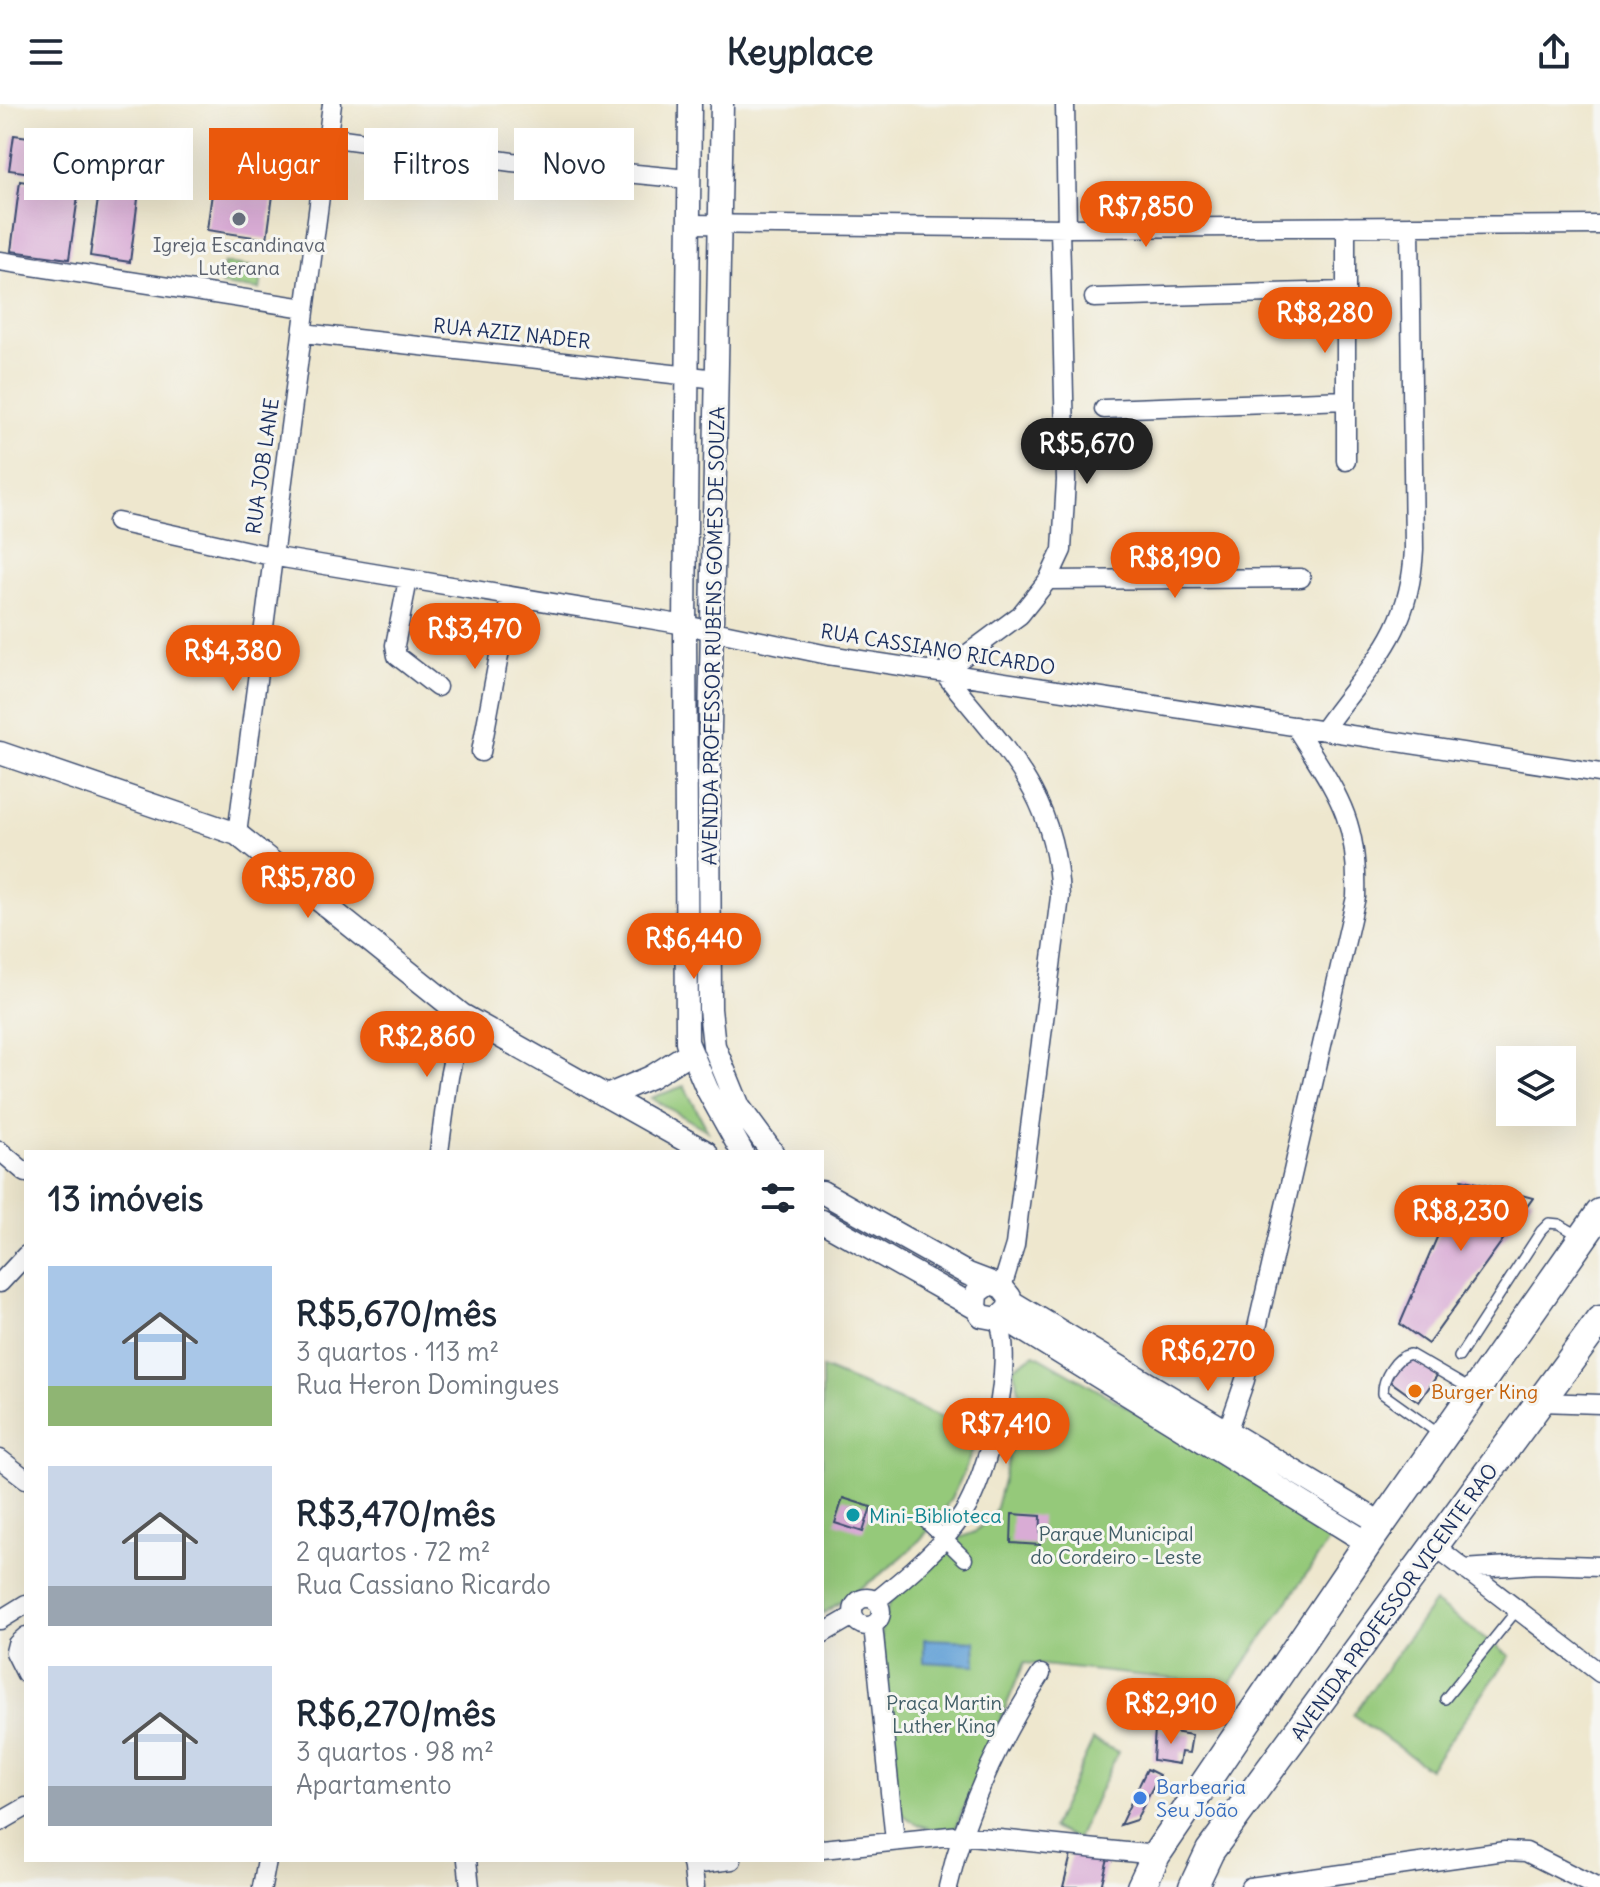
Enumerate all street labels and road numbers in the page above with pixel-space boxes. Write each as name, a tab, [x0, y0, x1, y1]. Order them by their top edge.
street label: RUA AZIZ NADER	[432, 312, 592, 354]
street label: RUA JOB LANE	[240, 396, 284, 536]
street label: AVENIDA PROFESSOR RUBENS GOMES DE SOUZA	[696, 406, 730, 866]
street label: RUA CASSIANO RICARDO	[819, 618, 1057, 680]
street label: AVENIDA PROFESSOR VICENTE RAO	[1285, 1459, 1503, 1745]

